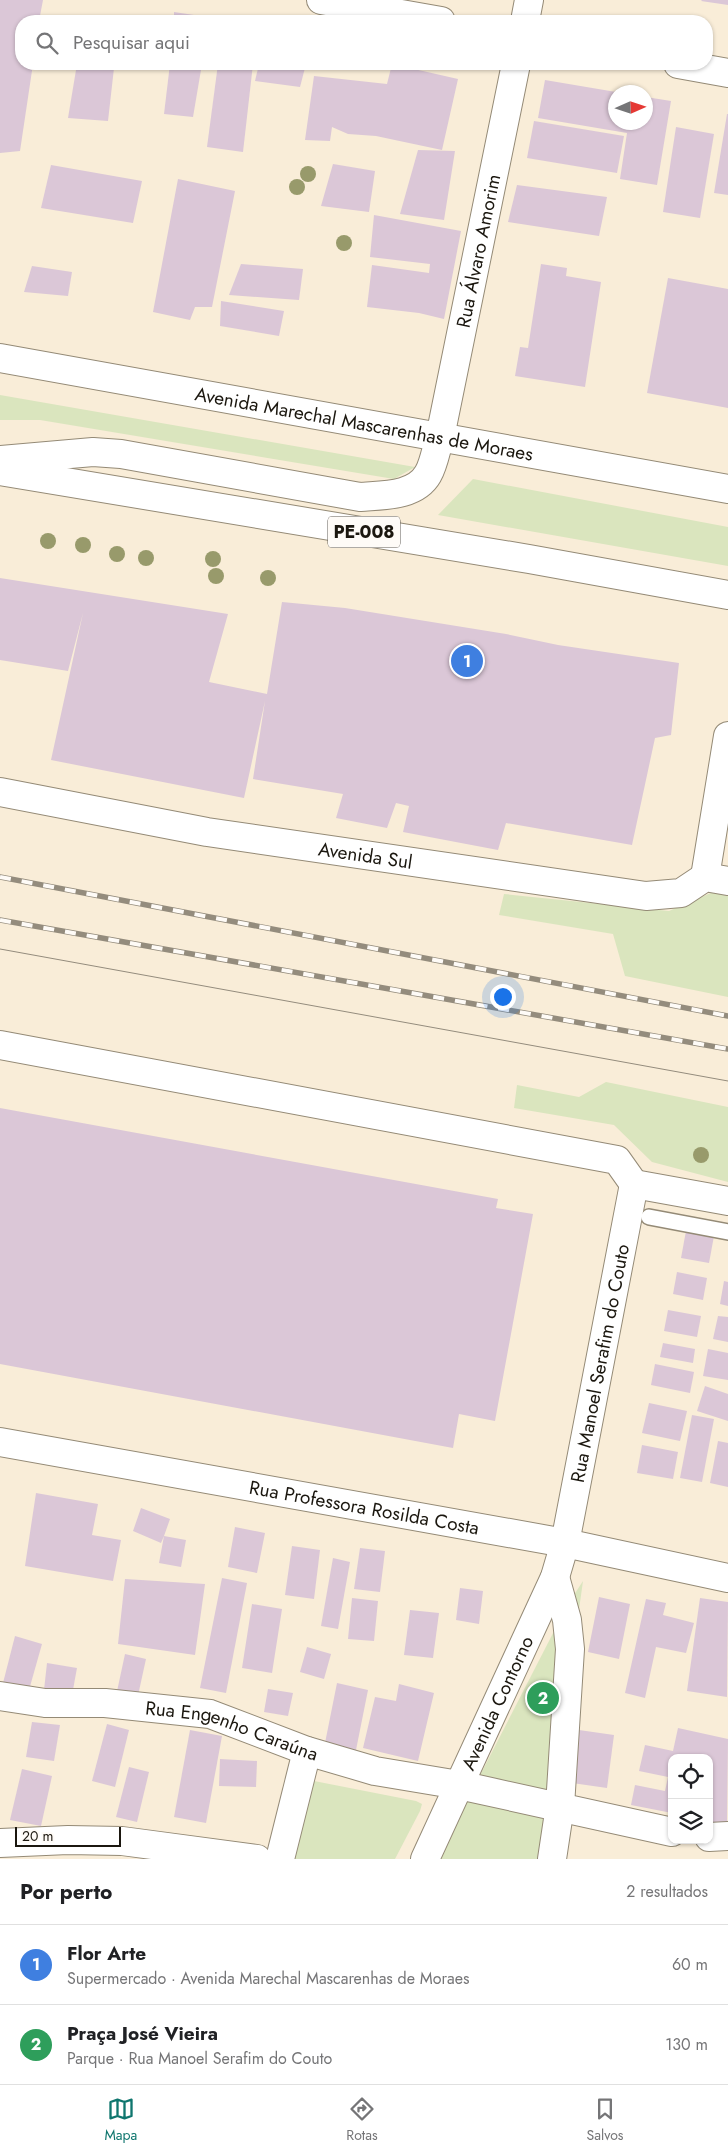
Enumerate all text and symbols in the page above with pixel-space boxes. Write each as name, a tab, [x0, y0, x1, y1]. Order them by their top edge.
search box	[15, 15, 713, 70]
icon: search	[33, 29, 61, 57]
text: Pesquisar aqui	[73, 29, 190, 56]
north arrow	[608, 85, 653, 130]
street label: Rua Álvaro Amorim	[450, 172, 507, 330]
street label: Avenida Marechal Mascarenhas de Moraes	[193, 380, 536, 468]
road number: PE-008	[328, 516, 400, 548]
pin: 1	[451, 642, 483, 680]
street label: Avenida Sul	[317, 835, 414, 876]
your location	[490, 984, 516, 1010]
street label: Rua Manoel Serafim do Couto	[564, 1242, 636, 1485]
street label: Rua Professora Rosilda Costa	[247, 1474, 481, 1541]
street label: Avenida Contorno	[455, 1631, 540, 1775]
pin: 2	[527, 1679, 559, 1717]
street label: Rua Engenho Caraúna	[144, 1694, 321, 1767]
map controls	[668, 1754, 713, 1844]
button: locate	[668, 1754, 713, 1799]
button: layers	[668, 1799, 713, 1844]
scale bar	[15, 1824, 121, 1847]
text: 20 m	[22, 1826, 54, 1846]
text: Por perto	[20, 1877, 112, 1907]
text: 2 resultados	[626, 1880, 708, 1903]
text: Flor Arte	[67, 1940, 146, 1967]
text: 1	[32, 1953, 40, 1976]
text: 60 m	[672, 1953, 708, 1976]
text: Supermercado · Avenida Marechal Mascarenhas de Moraes	[67, 1967, 469, 1990]
text: Praça José Vieira	[67, 2020, 218, 2047]
text: 2	[31, 2033, 41, 2056]
text: 130 m	[665, 2033, 708, 2056]
text: Parque · Rua Manoel Serafim do Couto	[67, 2047, 332, 2070]
tab: Mapa	[105, 2095, 137, 2145]
tab: Rotas	[346, 2095, 378, 2145]
tab: Salvos	[587, 2095, 623, 2145]

